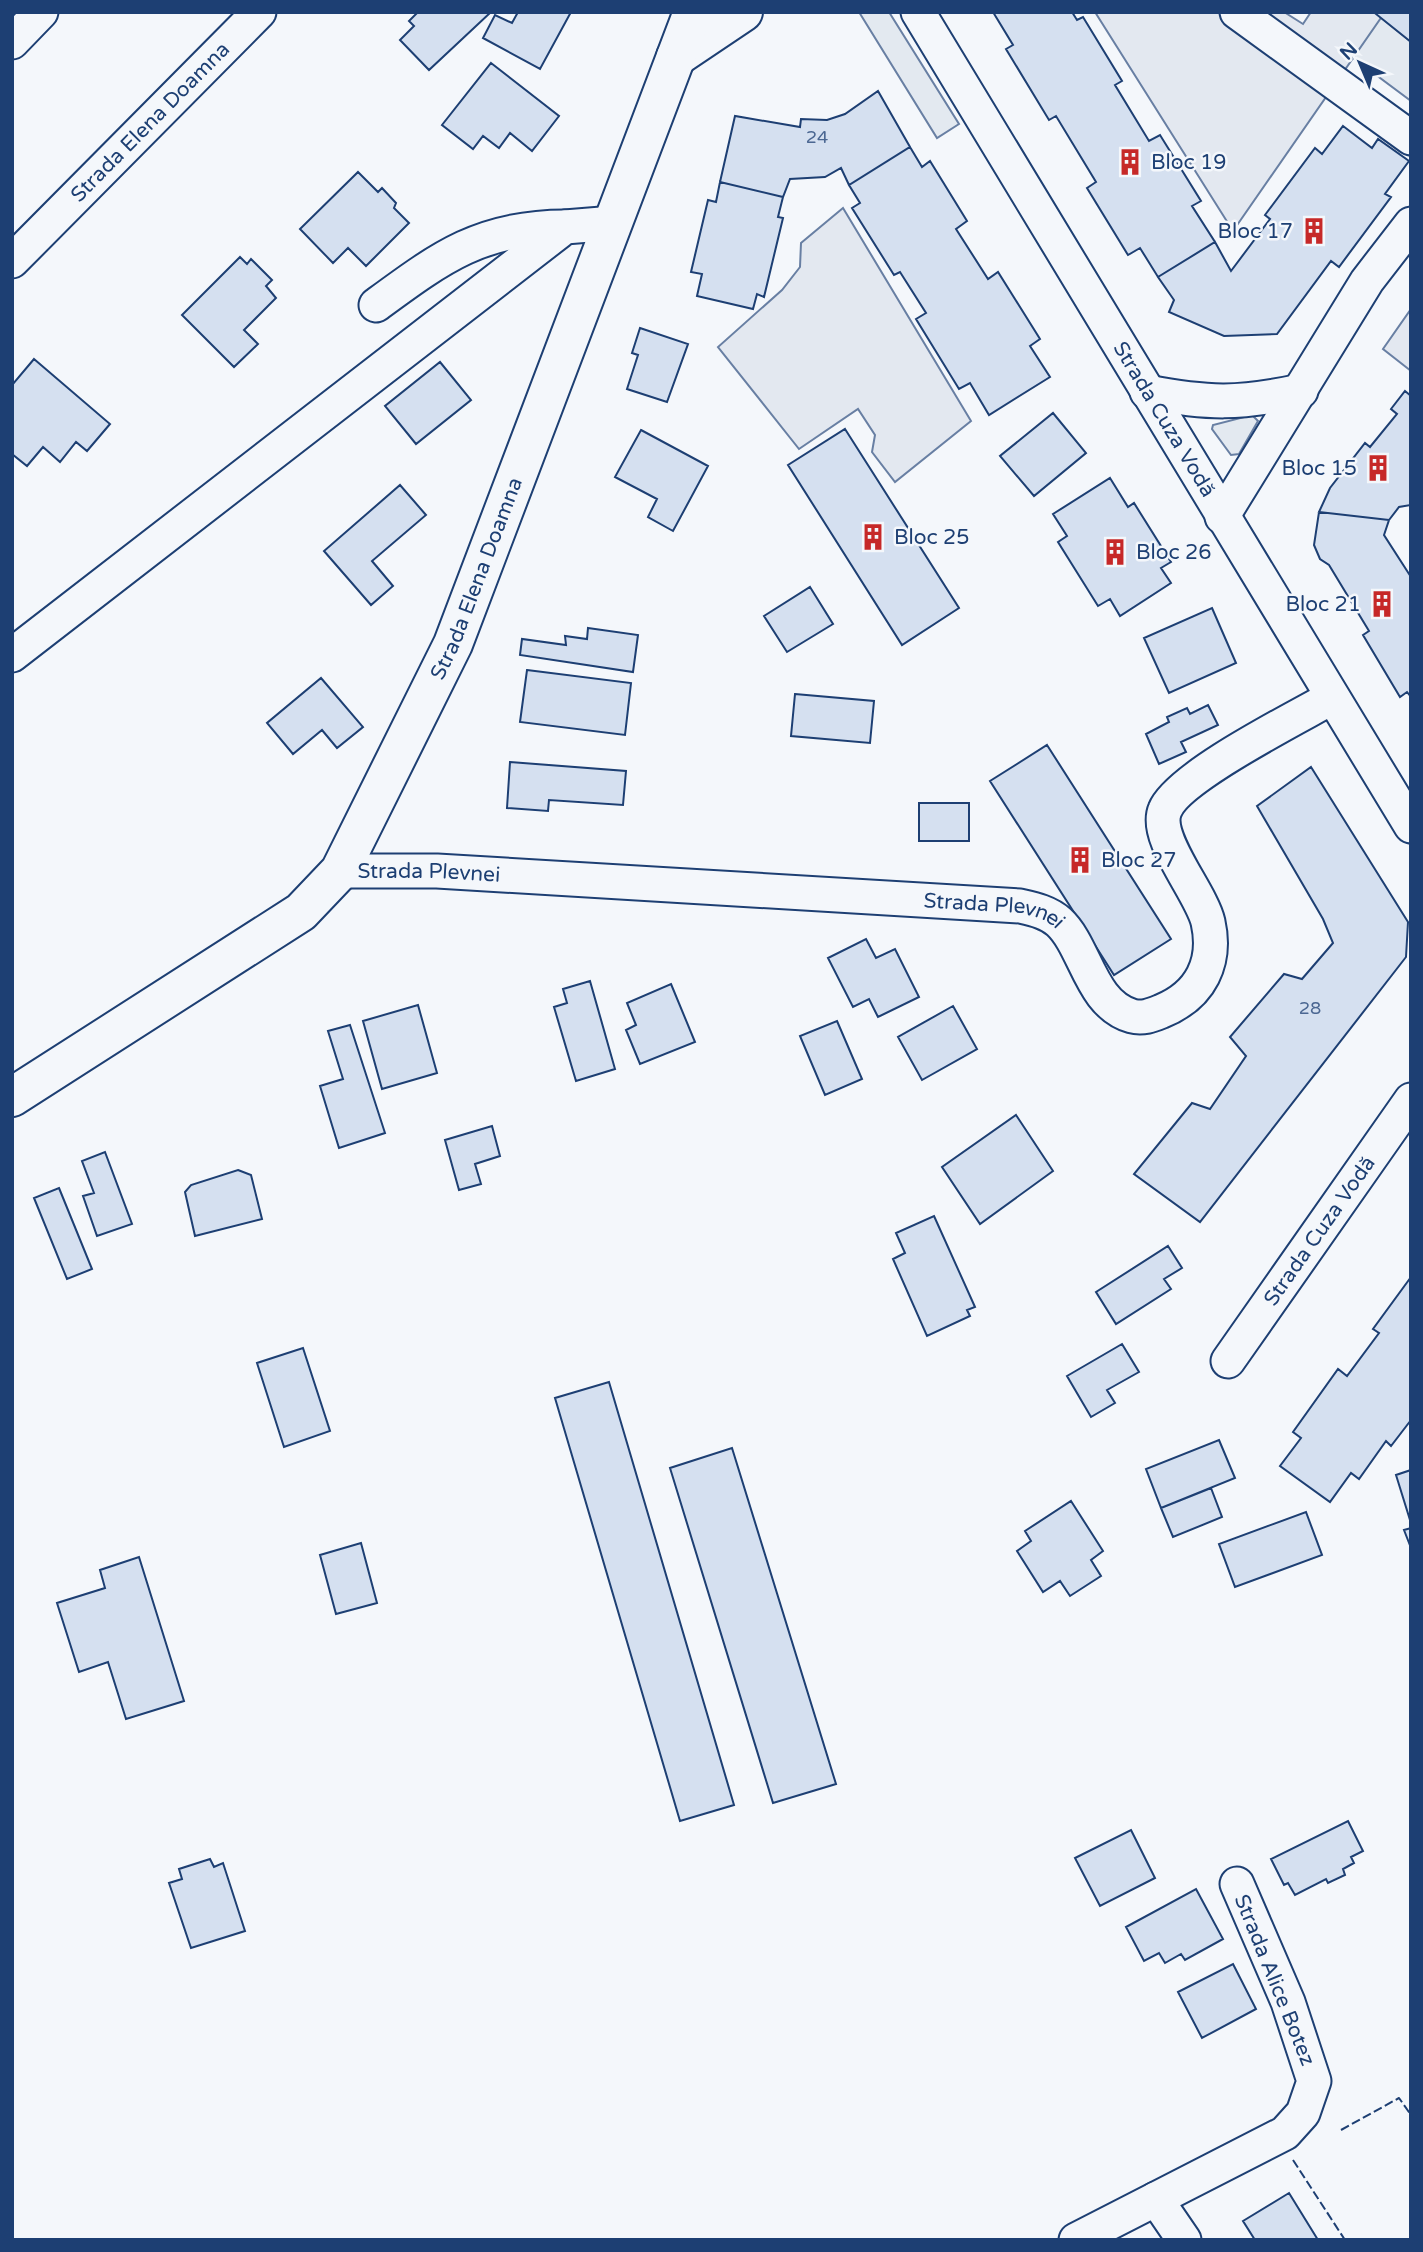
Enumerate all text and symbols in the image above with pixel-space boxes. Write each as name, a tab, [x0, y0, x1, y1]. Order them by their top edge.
north arrow	[1325, 28, 1395, 98]
street label: Strada Elena Doamna	[66, 37, 235, 207]
text: N	[1336, 38, 1362, 65]
house number: 24	[806, 126, 828, 148]
building icon: Bloc 19	[1115, 147, 1145, 177]
place label: Bloc 19	[1151, 150, 1226, 175]
building icon: Bloc 17	[1299, 216, 1329, 246]
place label: Bloc 17	[1218, 219, 1293, 244]
street label: Strada Cuza Vodă	[1108, 337, 1221, 502]
building icon: Bloc 15	[1363, 453, 1393, 483]
place label: Bloc 15	[1282, 456, 1357, 481]
street label: Strada Elena Doamna	[425, 474, 528, 684]
building icon: Bloc 25	[858, 522, 888, 552]
place label: Bloc 25	[894, 525, 969, 550]
building icon: Bloc 26	[1100, 537, 1130, 567]
place label: Bloc 26	[1136, 540, 1211, 565]
building icon: Bloc 21	[1367, 589, 1397, 619]
place label: Bloc 21	[1286, 592, 1361, 617]
building icon: Bloc 27	[1065, 845, 1095, 875]
place label: Bloc 27	[1101, 848, 1176, 873]
street label: Strada Plevnei	[358, 859, 501, 888]
street label: Strada Plevnei	[923, 888, 1070, 934]
house number: 28	[1299, 997, 1321, 1019]
street label: Strada Cuza Vodă	[1259, 1151, 1381, 1311]
street label: Strada Alice Botez	[1229, 1891, 1320, 2070]

